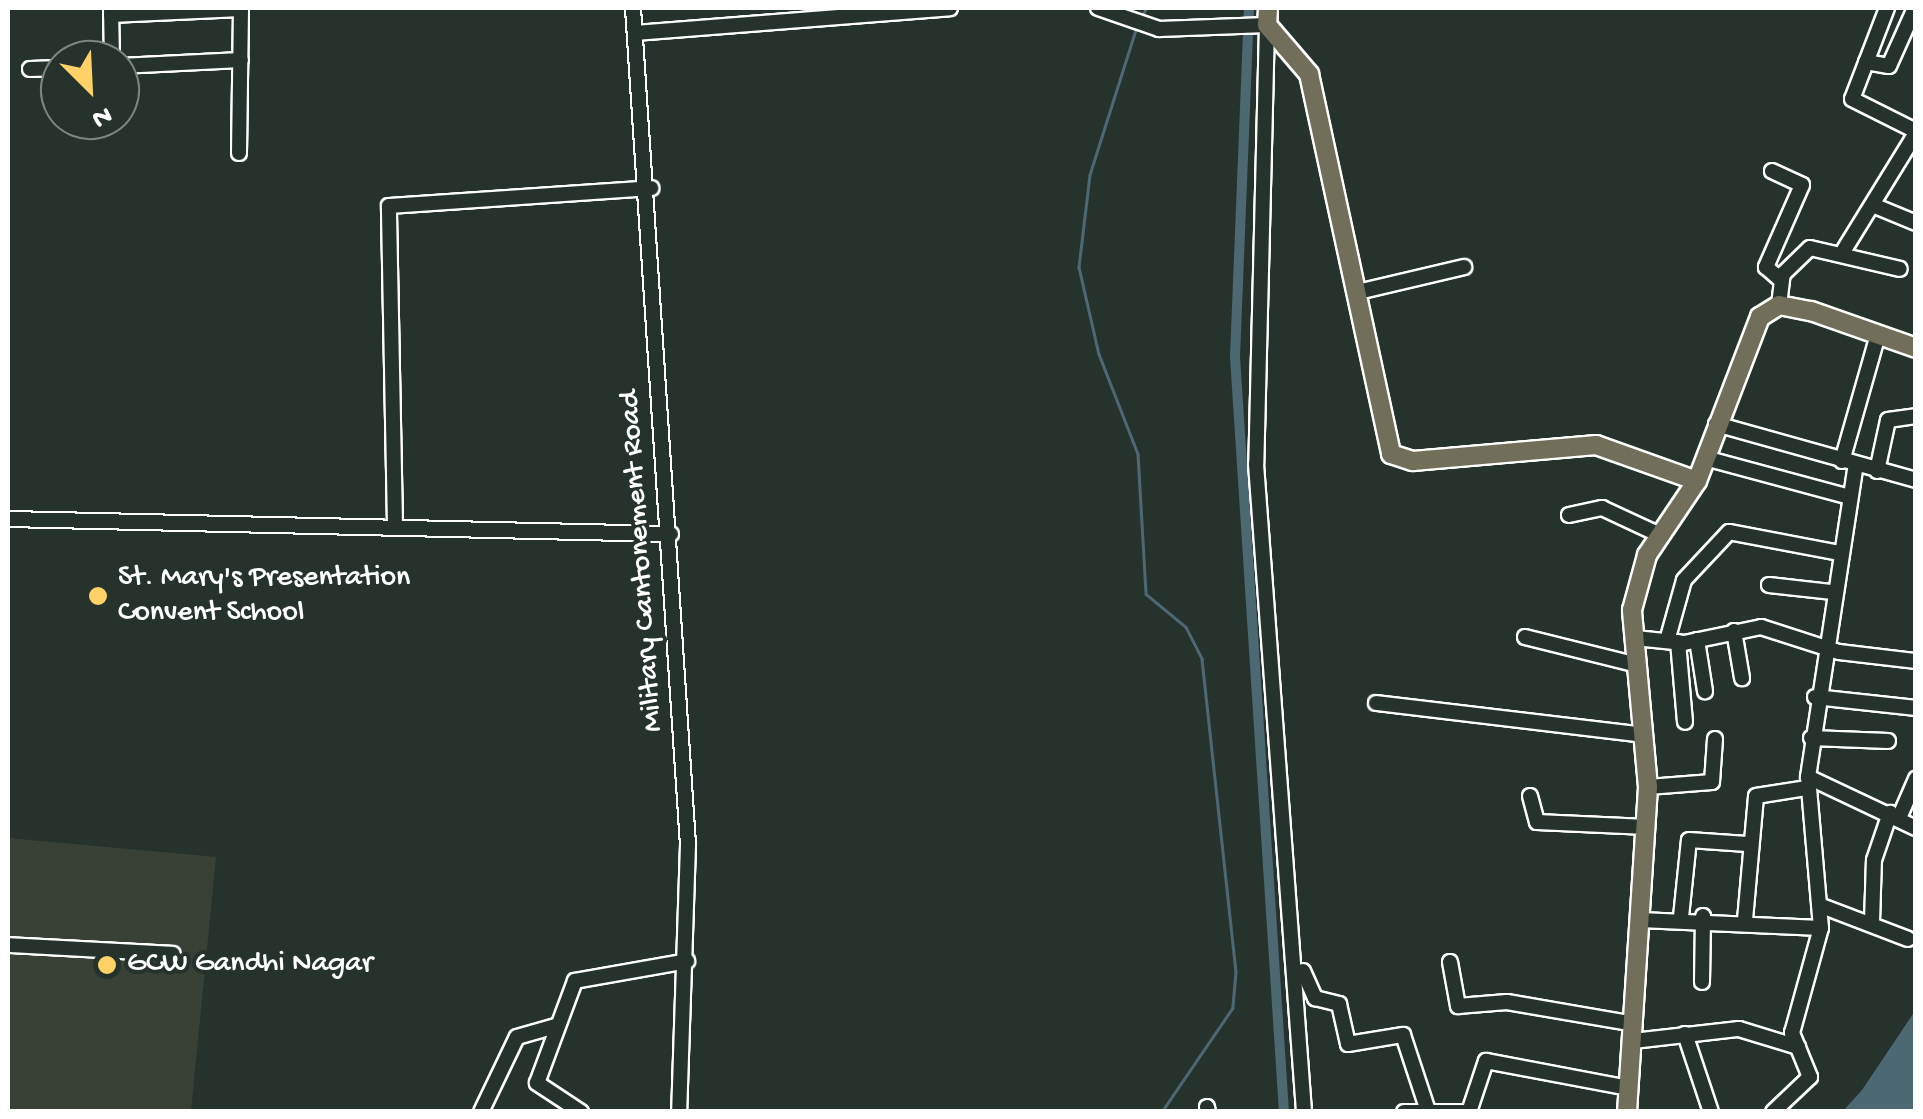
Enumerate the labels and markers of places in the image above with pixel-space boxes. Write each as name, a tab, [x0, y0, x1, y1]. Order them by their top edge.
place label: St. Mary's Presentation Convent School	[118, 561, 410, 632]
marker: St. Mary's Presentation Convent School	[87, 585, 109, 607]
place label: GCW Gandhi Nagar	[127, 947, 373, 983]
marker: GCW Gandhi Nagar	[96, 954, 118, 976]

